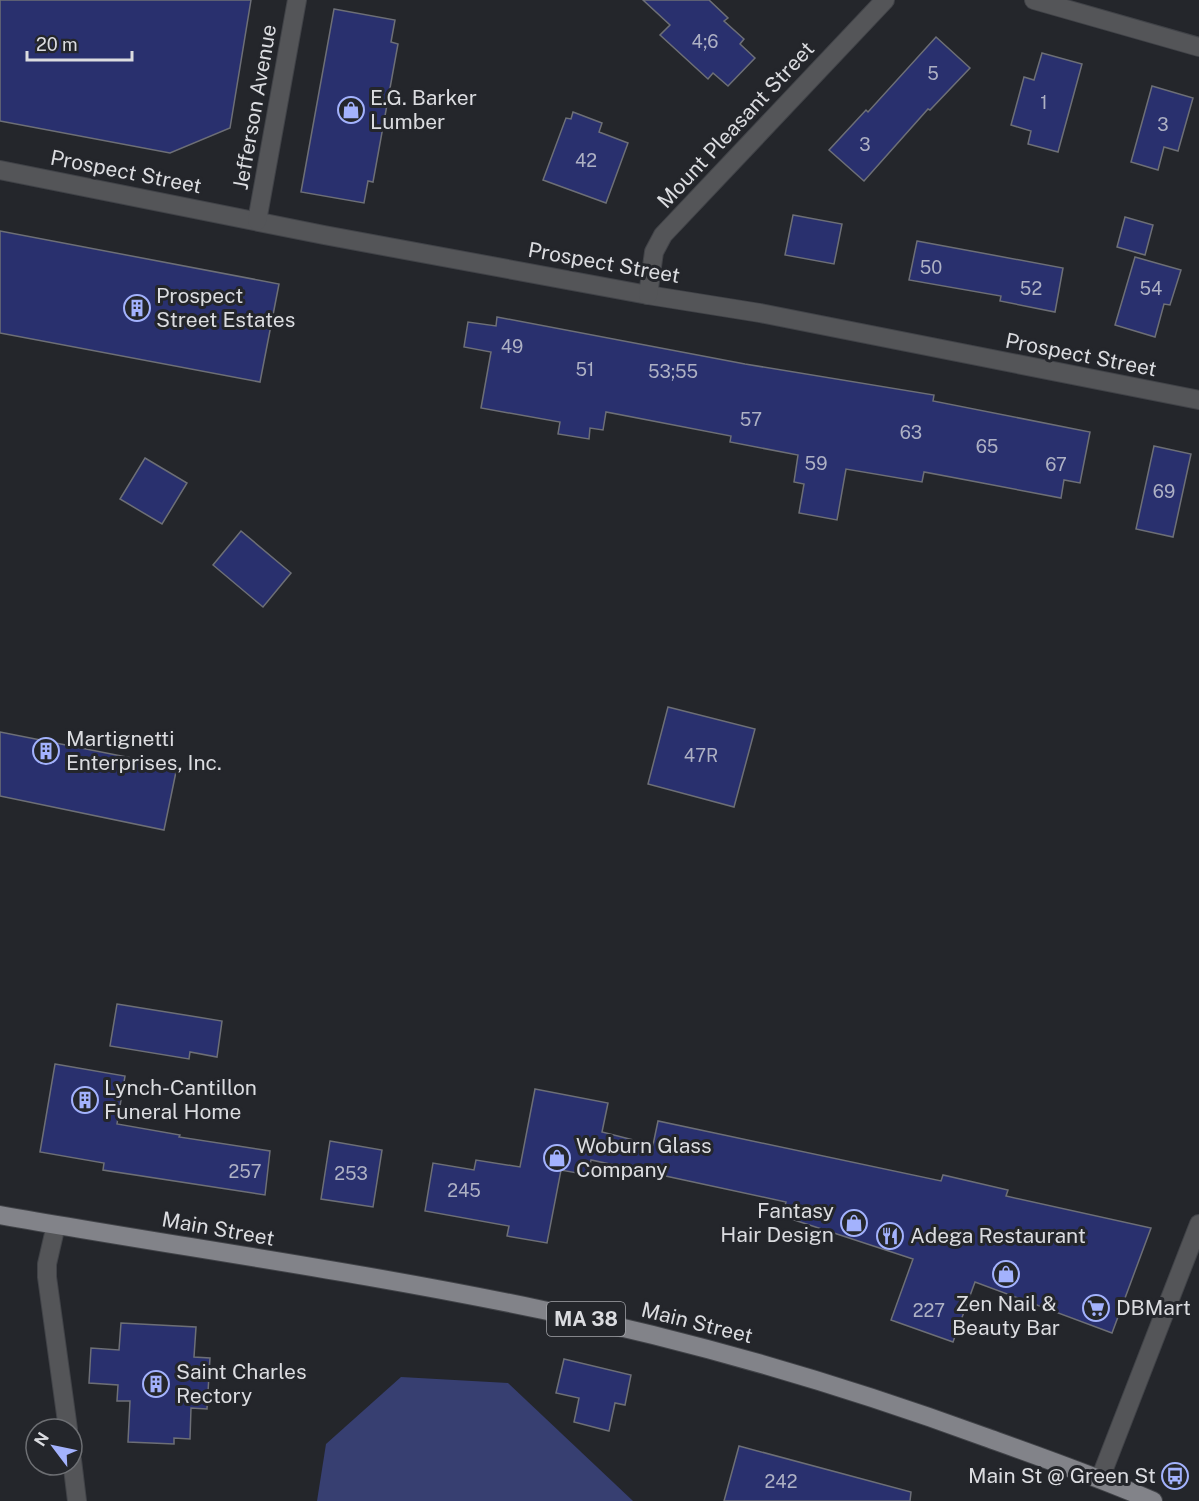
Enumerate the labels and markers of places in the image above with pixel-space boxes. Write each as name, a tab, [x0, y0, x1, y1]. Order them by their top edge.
place label: E.G. Barker Lumber	[370, 85, 477, 134]
shop icon: E.G. Barker Lumber	[336, 95, 366, 125]
place label: Prospect Street Estates	[156, 283, 295, 332]
building icon: Prospect Street Estates	[122, 293, 152, 323]
place label: Martignetti Enterprises, Inc.	[66, 726, 222, 775]
building icon: Martignetti Enterprises, Inc.	[31, 736, 61, 766]
place label: Lynch-Cantillon Funeral Home	[104, 1075, 257, 1124]
building icon: Lynch-Cantillon Funeral Home	[70, 1085, 100, 1115]
place label: Woburn Glass Company	[576, 1133, 712, 1182]
shop icon: Woburn Glass Company	[542, 1143, 572, 1173]
place label: Fantasy Hair Design	[720, 1198, 834, 1247]
shop icon: Fantasy Hair Design	[839, 1208, 869, 1238]
restaurant icon: Adega Restaurant	[875, 1221, 905, 1251]
place label: Adega Restaurant	[910, 1223, 1086, 1248]
shop icon: Zen Nail & Beauty Bar	[991, 1259, 1021, 1289]
place label: Zen Nail & Beauty Bar	[952, 1291, 1060, 1340]
supermarket icon: DBMart	[1081, 1293, 1111, 1323]
place label: DBMart	[1116, 1295, 1191, 1320]
place label: Saint Charles Rectory	[176, 1359, 307, 1408]
building icon: Saint Charles Rectory	[141, 1369, 171, 1399]
bus stop icon: Main St @ Green St	[1160, 1461, 1190, 1491]
place label: Main St @ Green St	[968, 1463, 1156, 1488]

